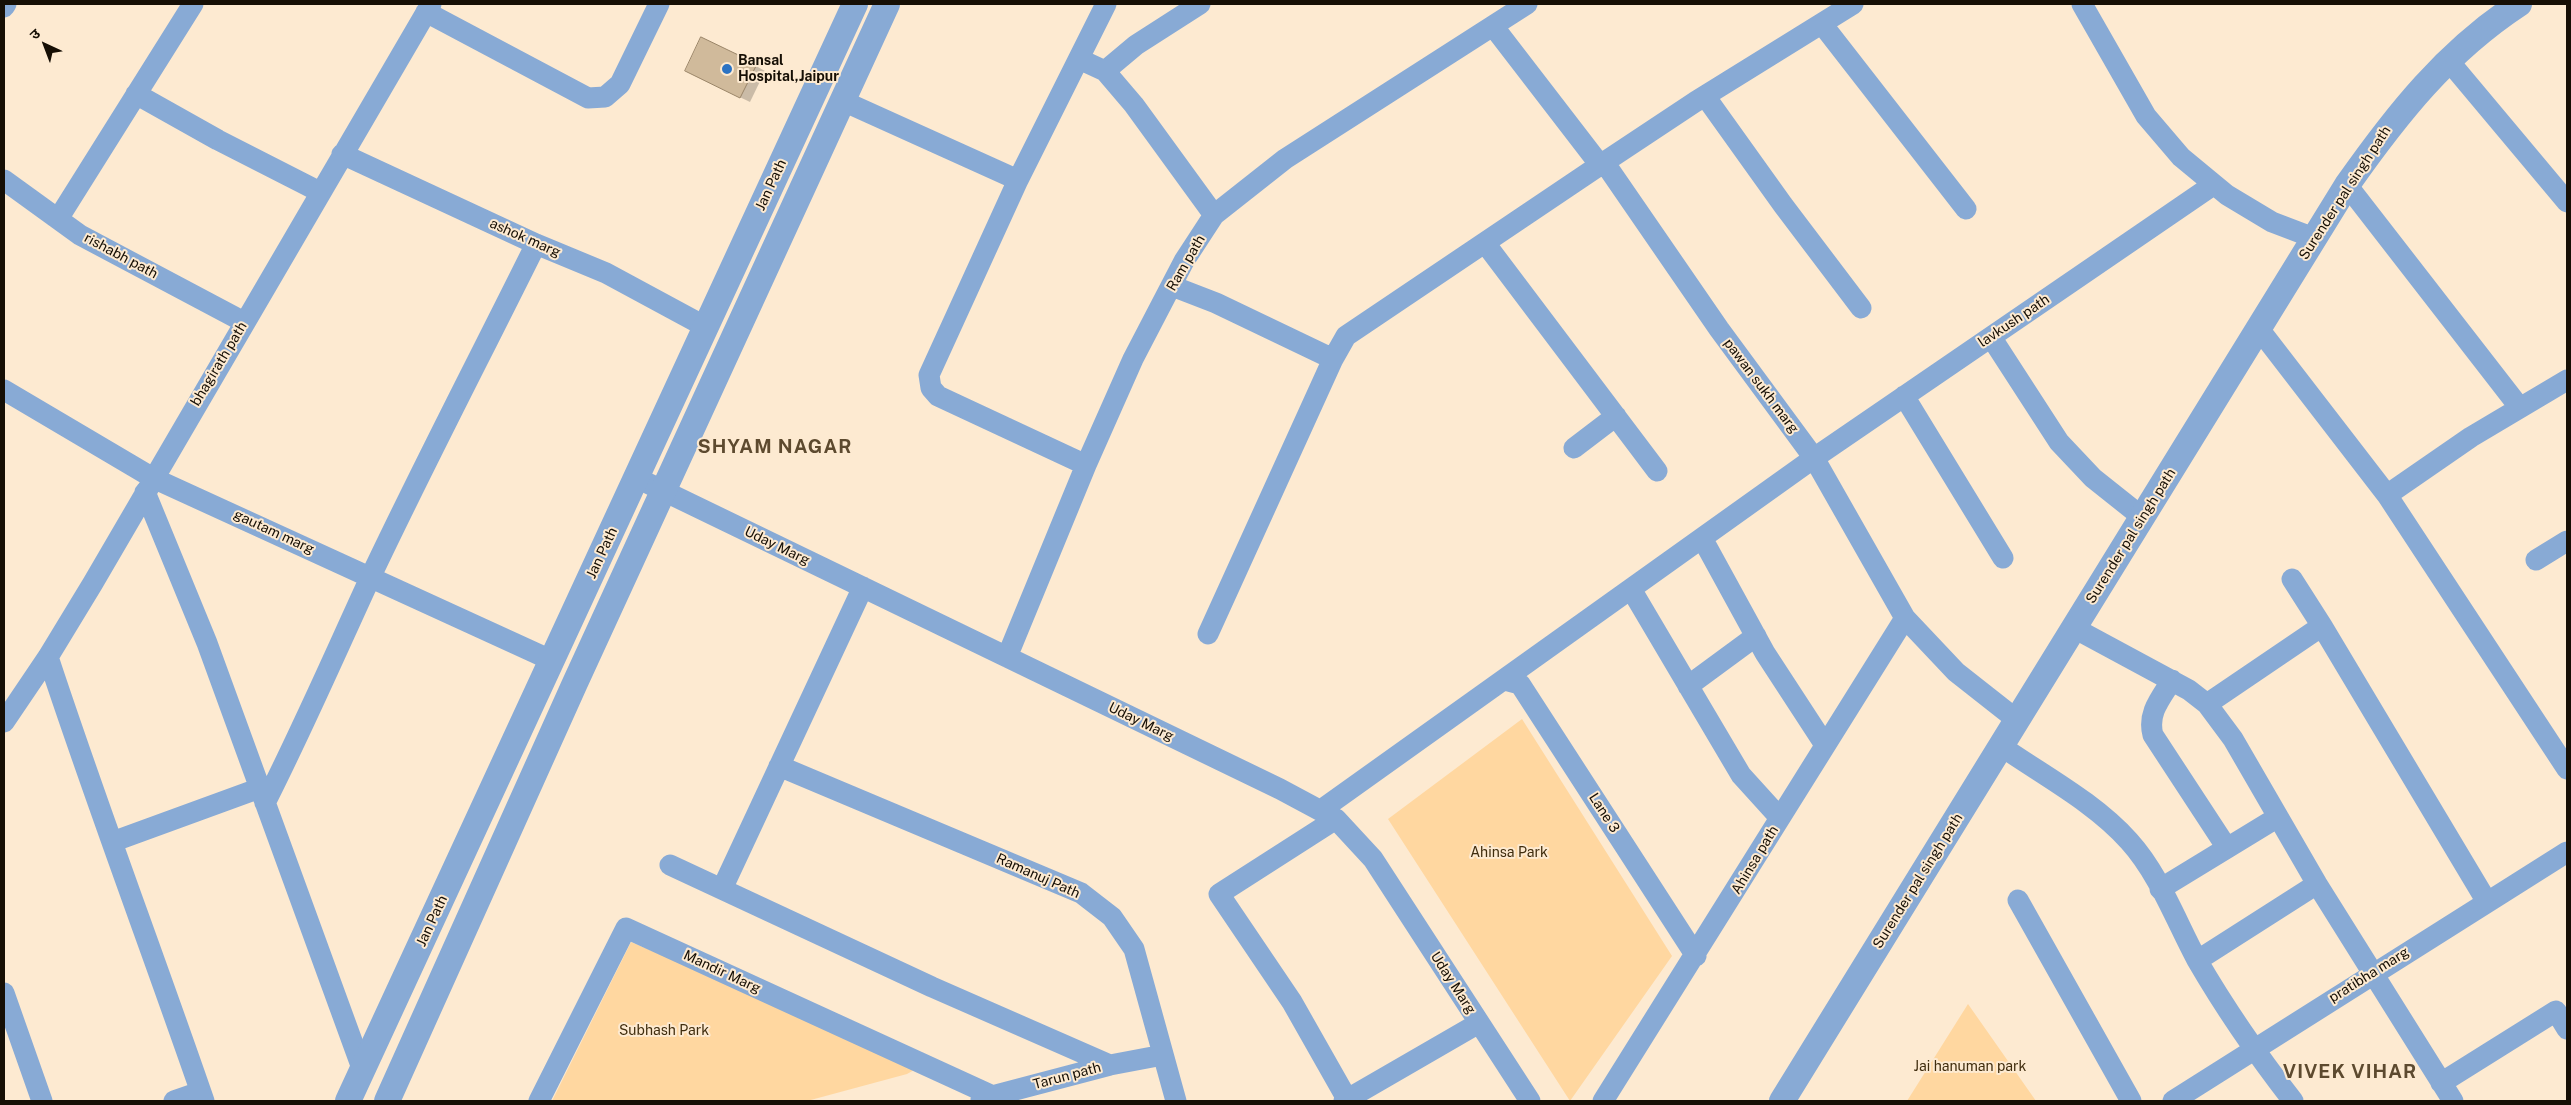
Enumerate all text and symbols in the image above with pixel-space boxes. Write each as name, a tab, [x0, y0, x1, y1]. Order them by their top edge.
north arrow	[20, 20, 70, 70]
text: उ	[26, 25, 43, 43]
place label: Bansal Hospital,Jaipur	[738, 53, 839, 85]
marker: Bansal Hospital,Jaipur	[720, 62, 734, 76]
street label: Surender pal singh path	[2296, 123, 2394, 263]
street label: Jan Path	[752, 157, 790, 213]
street label: ashok marg	[487, 215, 563, 261]
street label: rishabh path	[81, 230, 161, 282]
street label: Ram path	[1163, 232, 1209, 294]
street label: lavkush path	[1975, 291, 2053, 351]
street label: bhagirath path	[187, 319, 251, 409]
street label: pawan sukh marg	[1720, 335, 1802, 437]
district label: SHYAM NAGAR	[696, 436, 854, 458]
street label: Surender pal singh path	[2083, 465, 2179, 607]
street label: gautam marg	[231, 506, 317, 558]
street label: Uday Marg	[742, 523, 812, 569]
street label: Jan Path	[583, 525, 621, 581]
street label: Uday Marg	[1106, 699, 1176, 745]
street label: Lane 3	[1585, 790, 1623, 836]
street label: Surender pal singh path	[1870, 810, 1966, 952]
street label: Ahinsa path	[1728, 823, 1782, 897]
park label: Ahinsa Park	[1470, 845, 1548, 861]
street label: Ramanuj Path	[994, 850, 1082, 902]
street label: Jan Path	[413, 893, 451, 949]
street label: pratibha marg	[2326, 944, 2412, 1006]
street label: Mandir Marg	[681, 947, 763, 997]
street label: Uday Marg	[1427, 949, 1479, 1017]
park label: Subhash Park	[619, 1023, 709, 1039]
street label: Tarun path	[1031, 1059, 1103, 1093]
park label: Jai hanuman park	[1914, 1059, 2026, 1075]
district label: VIVEK VIHAR	[2281, 1061, 2419, 1083]

